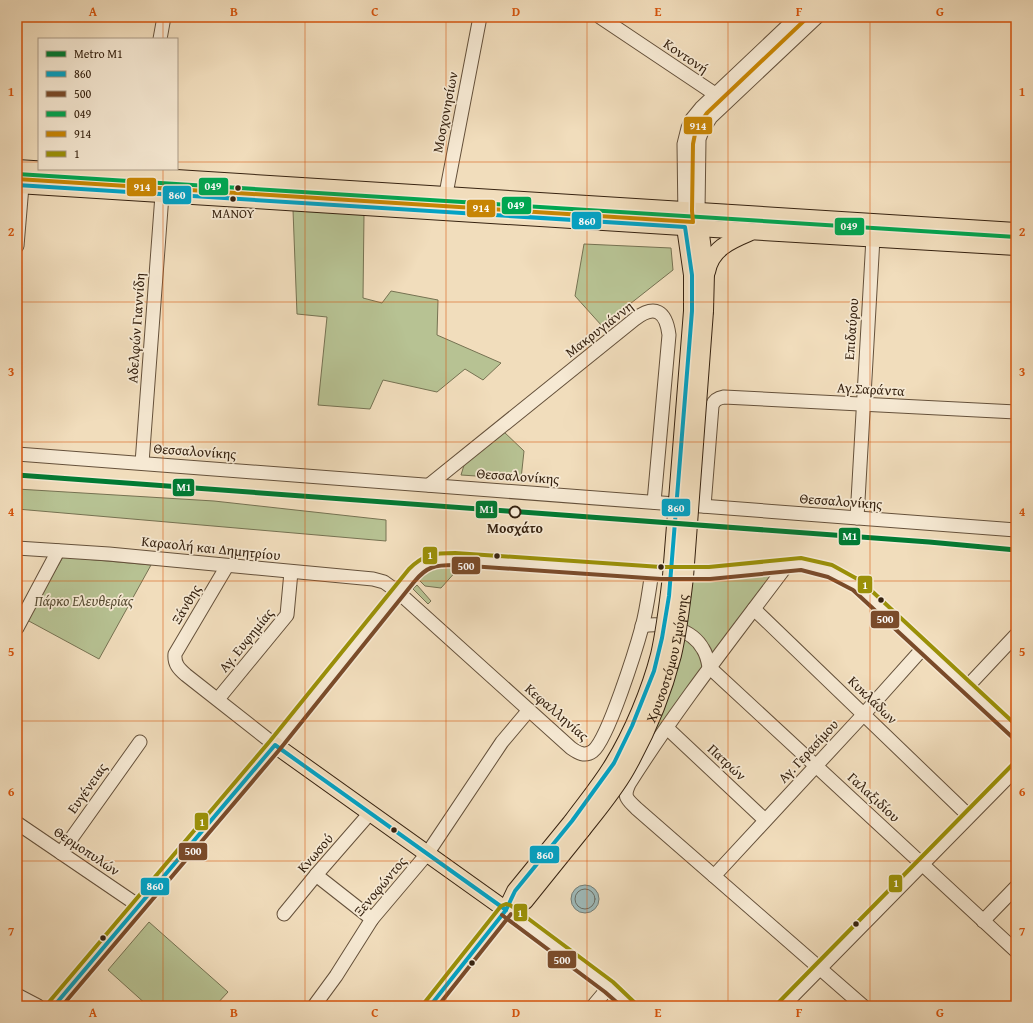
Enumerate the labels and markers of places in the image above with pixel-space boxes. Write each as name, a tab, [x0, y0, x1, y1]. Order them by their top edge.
unlabelled marker	[233, 183, 243, 193]
marker: ΜΑΝΟΥ	[228, 194, 238, 204]
place label: ΜΑΝΟΥ	[212, 204, 254, 223]
marker: Μοσχάτο	[508, 505, 522, 519]
place label: Μοσχάτο	[487, 518, 543, 538]
unlabelled marker	[492, 551, 502, 561]
unlabelled marker	[656, 562, 666, 572]
unlabelled marker	[876, 595, 886, 605]
unlabelled marker	[389, 825, 399, 835]
unlabelled marker	[851, 919, 861, 929]
unlabelled marker	[98, 933, 108, 943]
unlabelled marker	[467, 958, 477, 968]

